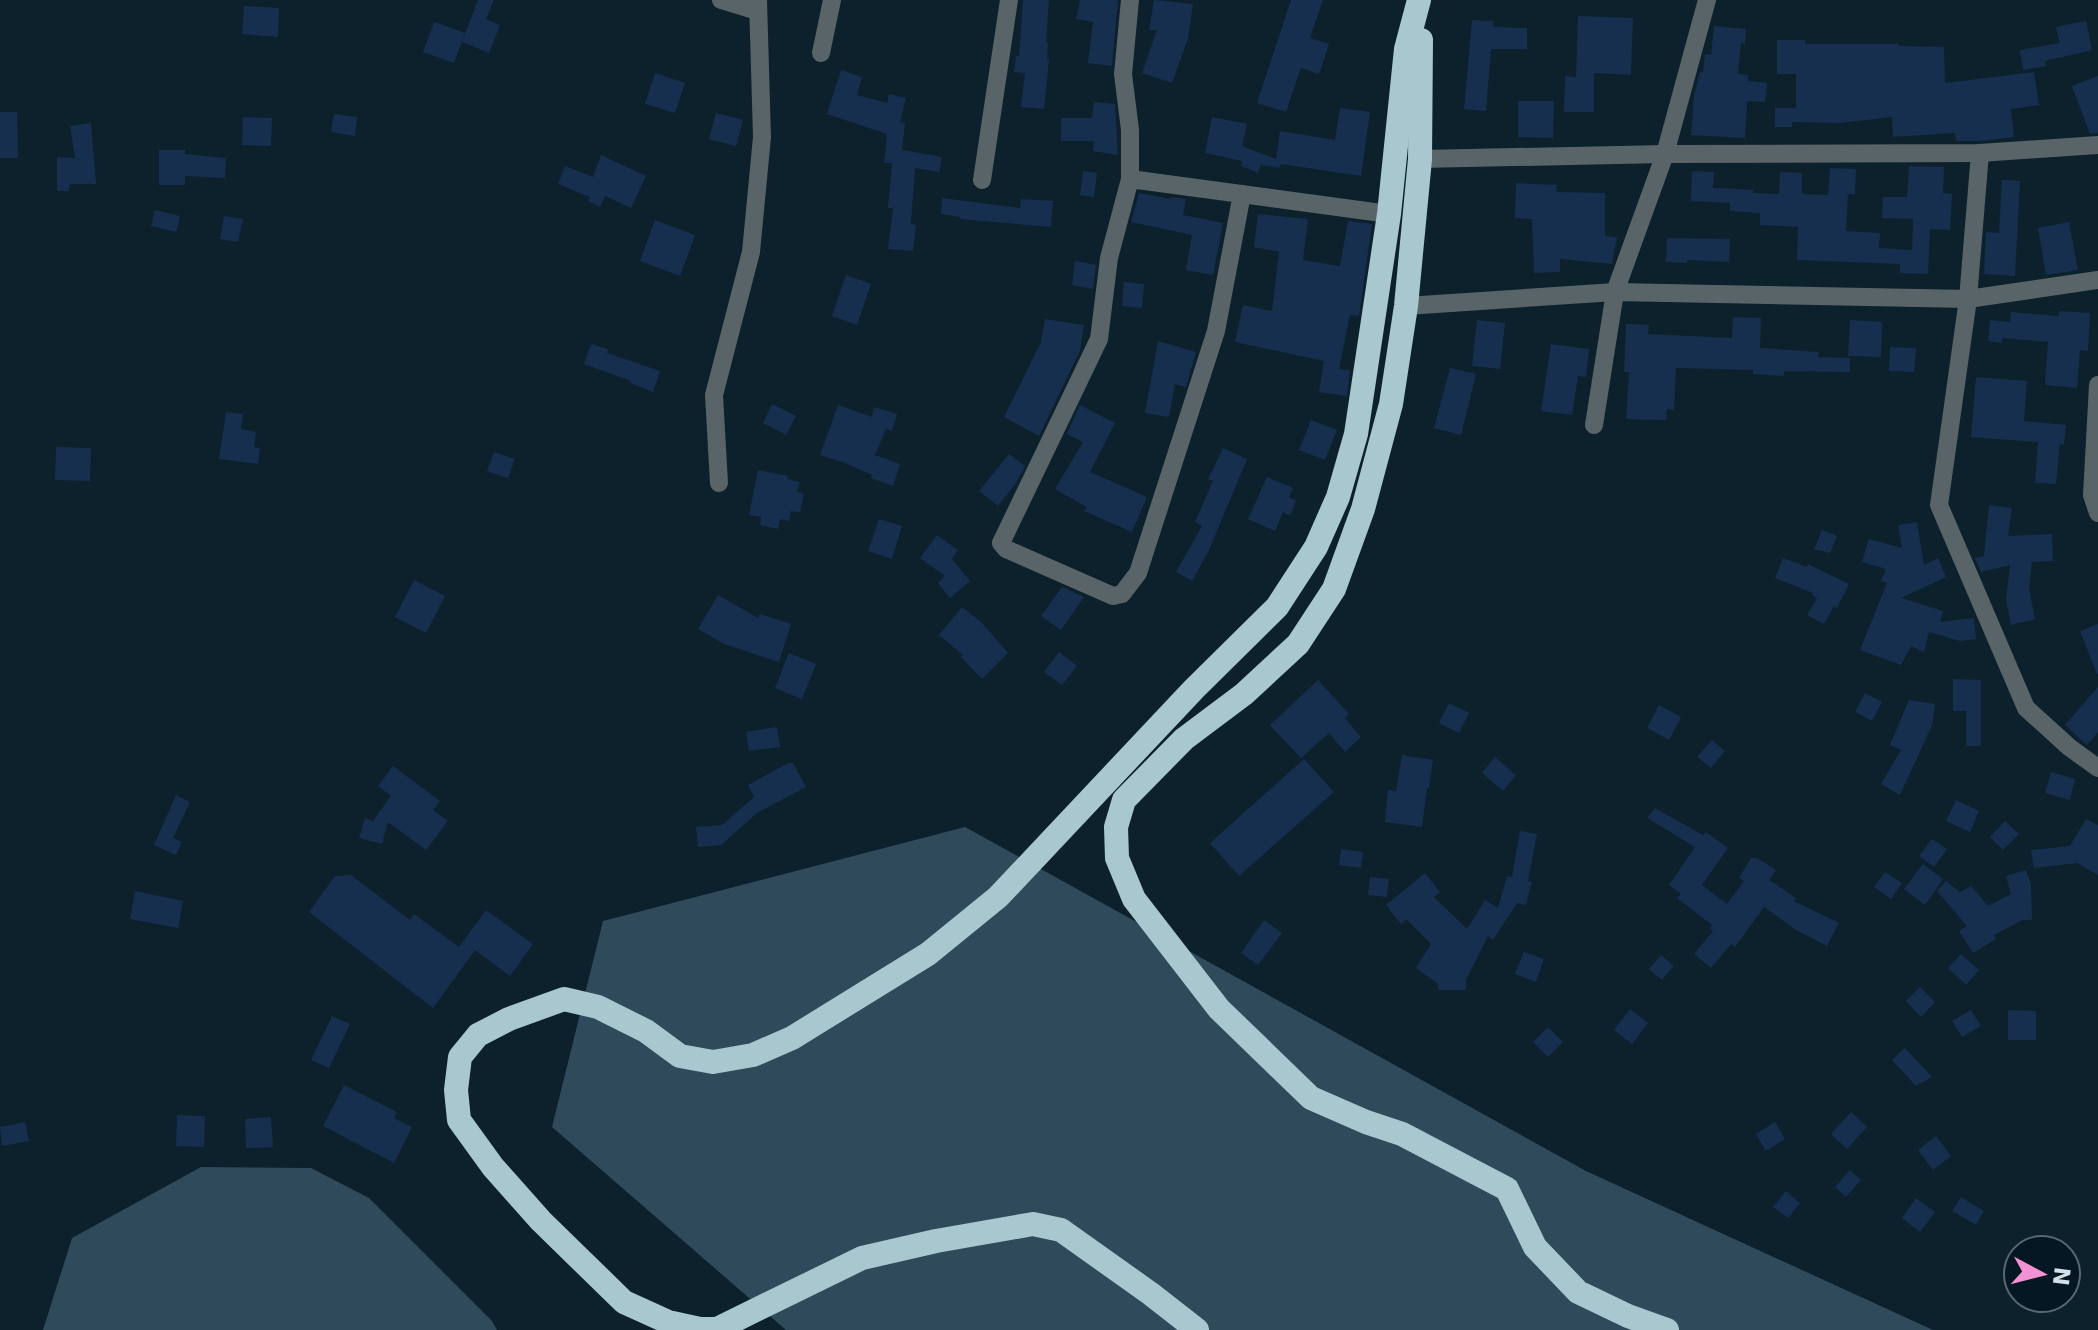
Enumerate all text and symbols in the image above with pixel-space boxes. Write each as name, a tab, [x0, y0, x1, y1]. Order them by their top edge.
north arrow	[2002, 1234, 2082, 1314]
text: N	[2048, 1266, 2075, 1287]

